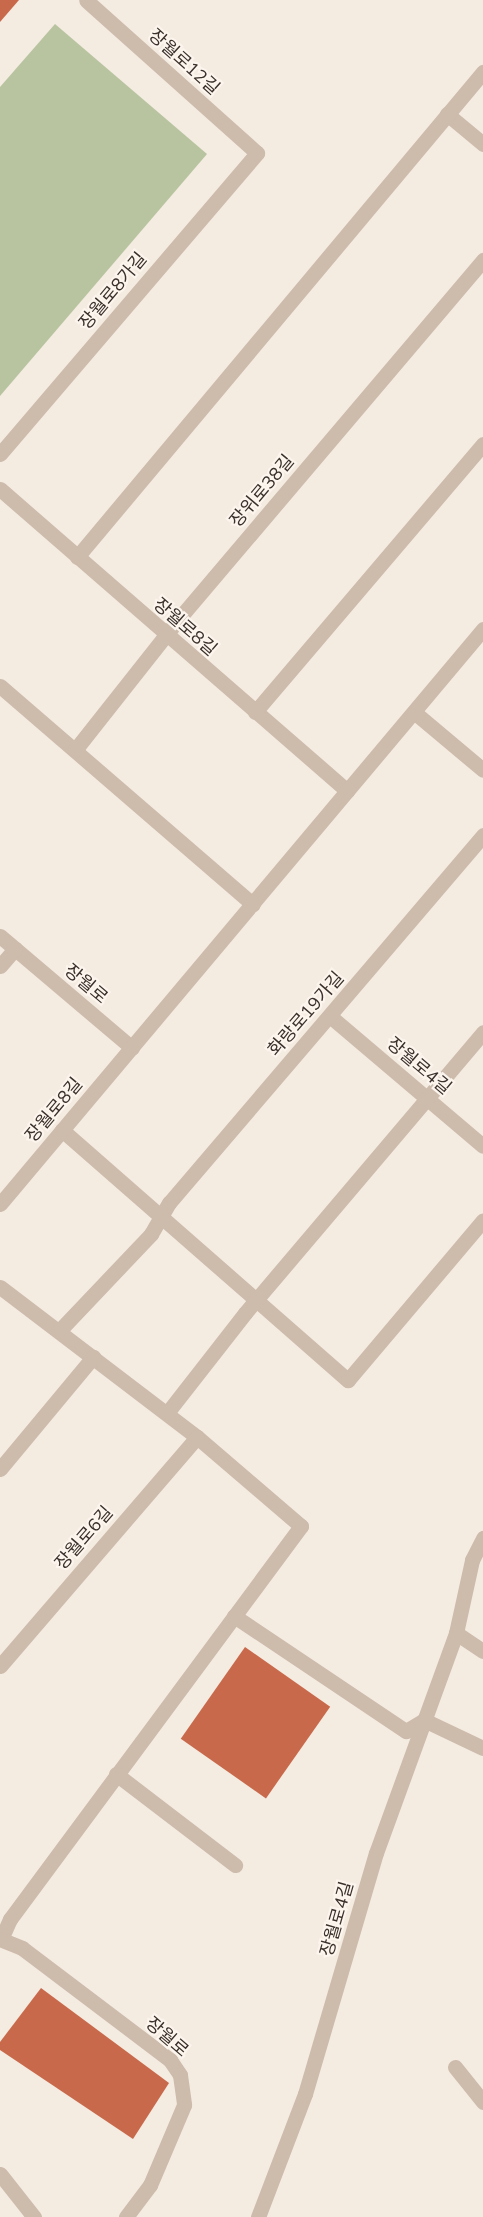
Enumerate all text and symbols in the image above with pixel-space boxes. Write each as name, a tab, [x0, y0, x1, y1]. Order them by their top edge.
street label: 장월로12길	[144, 25, 224, 99]
street label: 장월로8가길	[75, 248, 151, 334]
street label: 장위로38길	[225, 450, 299, 532]
street label: 장월로8길	[149, 594, 221, 660]
street label: 장월로	[60, 960, 112, 1008]
street label: 화랑로19가길	[264, 968, 348, 1060]
street label: 장월로4길	[383, 1033, 455, 1099]
street label: 장월로8길	[21, 1074, 87, 1146]
street label: 장월로6길	[51, 1502, 117, 1574]
street label: 장월로4길	[316, 1879, 358, 1959]
street label: 장월로	[141, 2013, 193, 2061]

